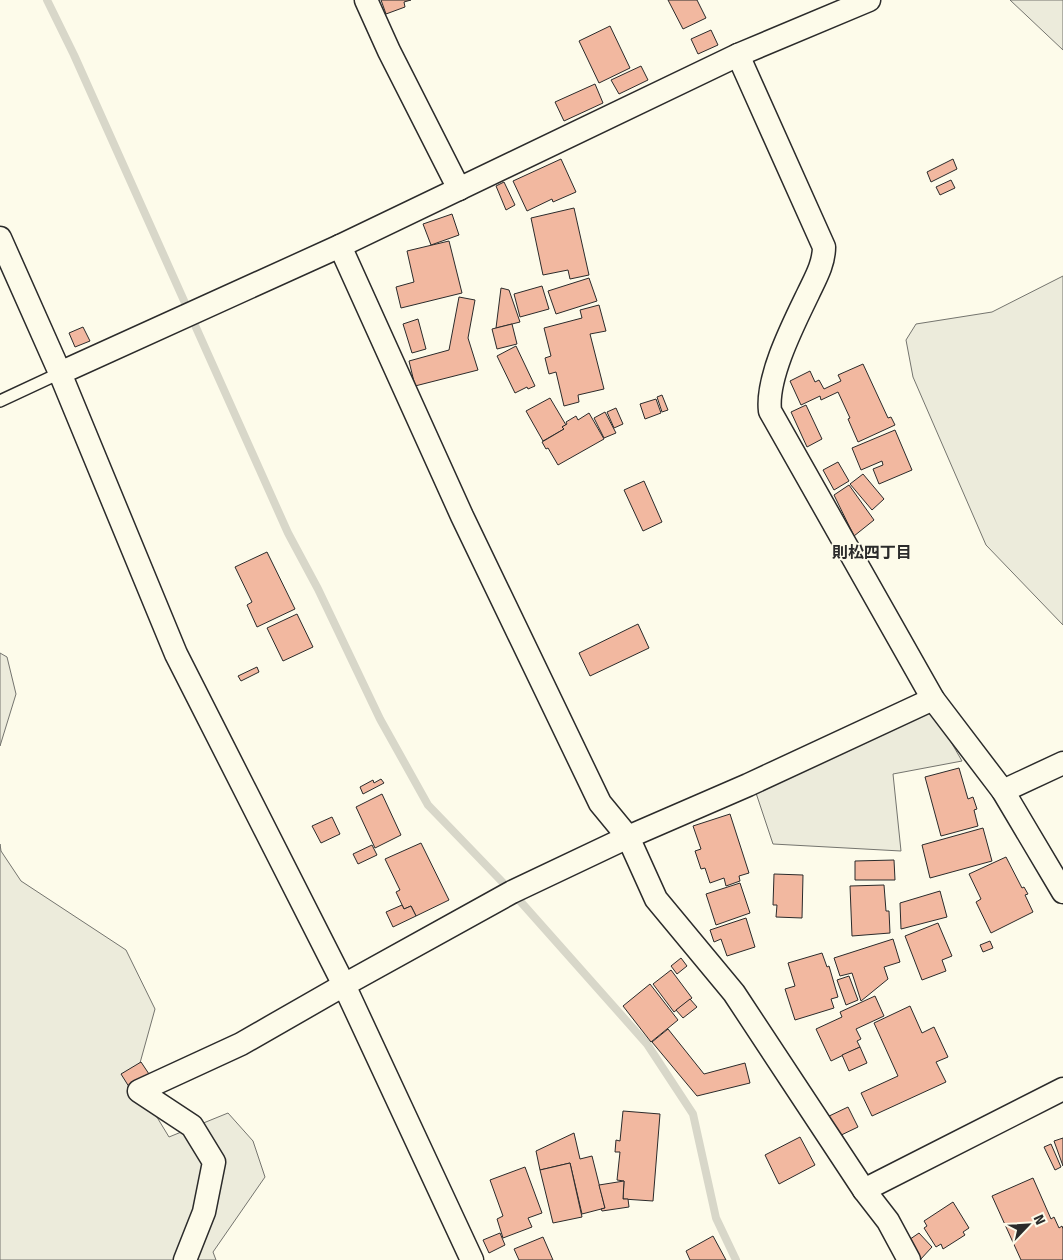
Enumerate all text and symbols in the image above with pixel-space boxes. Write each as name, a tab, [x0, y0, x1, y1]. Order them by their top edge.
district label: 則松四丁目	[832, 543, 912, 562]
north arrow	[1003, 1200, 1053, 1250]
text: N	[1030, 1212, 1049, 1228]

